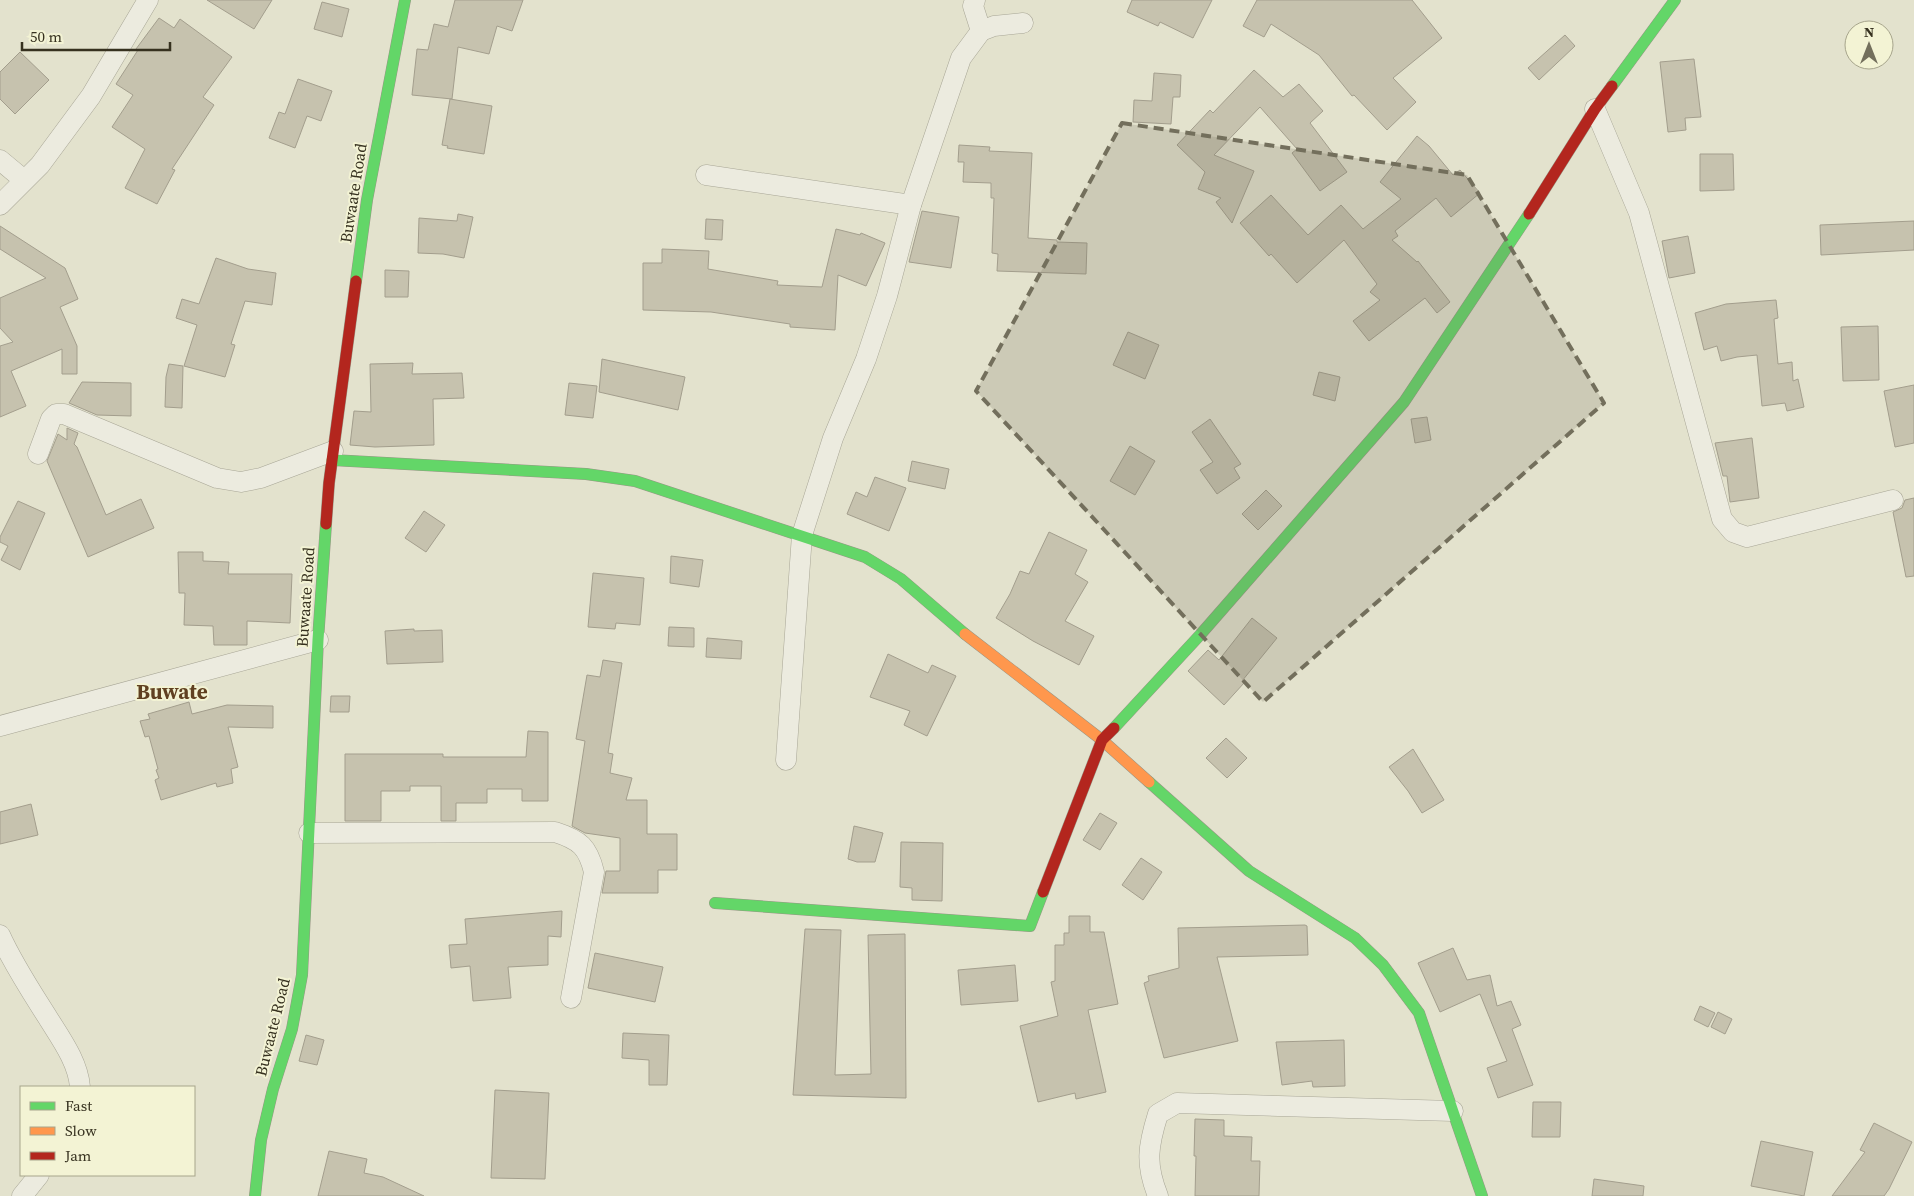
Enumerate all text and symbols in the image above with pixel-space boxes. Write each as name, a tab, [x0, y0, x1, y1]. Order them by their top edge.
scale bar	[22, 20, 170, 52]
north arrow	[1844, 20, 1894, 70]
text: N	[1864, 22, 1874, 42]
text: 50 m	[30, 26, 62, 47]
street label: Buwaate Road	[334, 142, 372, 244]
street label: Buwaate Road	[291, 546, 319, 648]
district label: Buwate	[136, 677, 208, 706]
street label: Buwaate Road	[249, 976, 295, 1078]
legend	[20, 1086, 195, 1176]
text: Fast	[65, 1095, 92, 1116]
text: Slow	[65, 1120, 97, 1141]
text: Jam	[64, 1145, 92, 1166]

